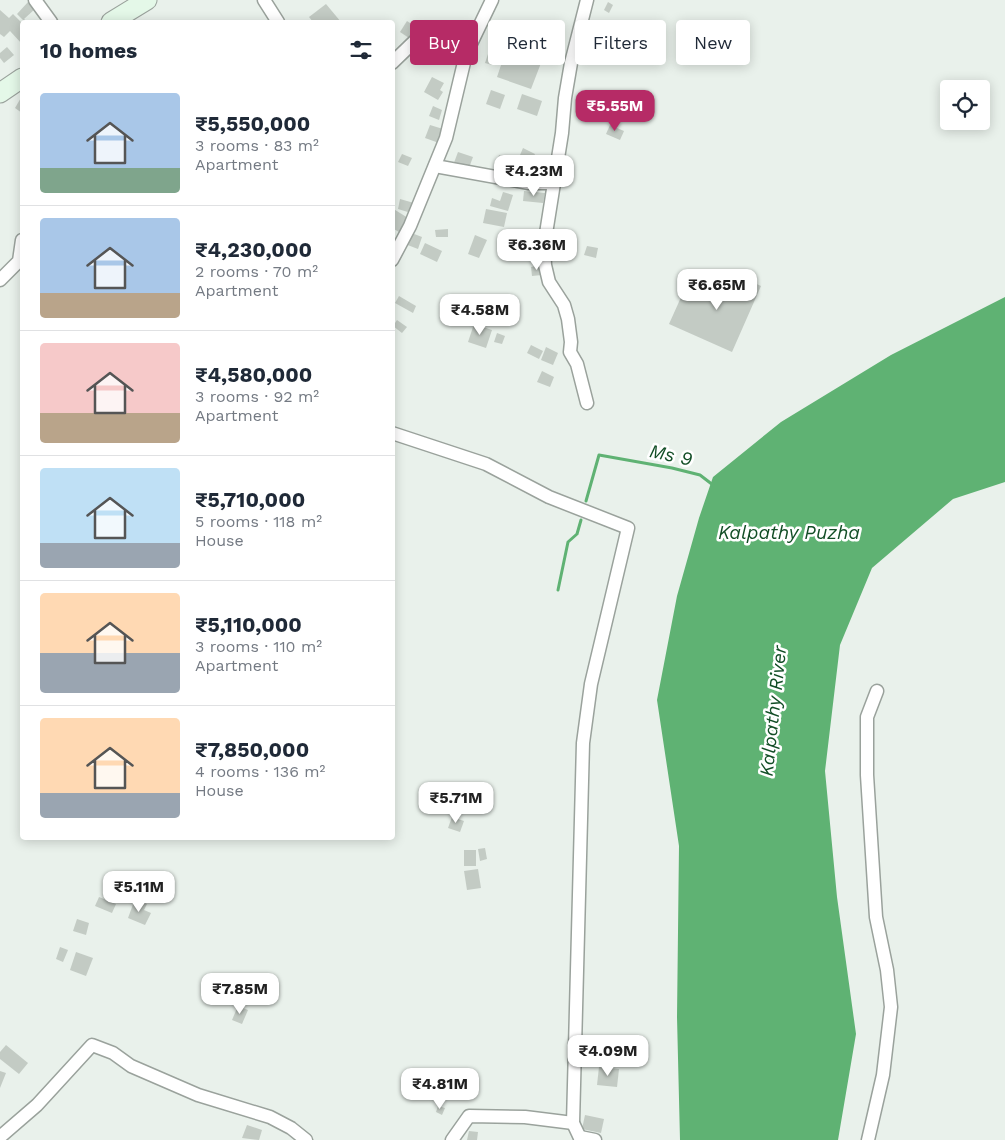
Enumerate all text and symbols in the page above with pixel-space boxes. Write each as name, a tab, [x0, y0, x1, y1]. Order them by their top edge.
chip: Buy	[410, 20, 478, 65]
chip: Rent	[488, 20, 565, 65]
chip: Filters	[575, 20, 666, 65]
chip: New	[676, 20, 750, 65]
icon: filters	[347, 36, 375, 64]
text: 10 homes	[40, 38, 137, 63]
map controls	[940, 80, 990, 130]
button: locate	[940, 80, 990, 130]
pin: ₹5.55M	[574, 90, 656, 132]
text: ₹5.55M	[587, 96, 643, 115]
text: ₹5,550,000	[195, 111, 310, 136]
icon: home	[80, 113, 140, 173]
text: 3 rooms · 83 m²	[195, 136, 319, 155]
pin: ₹4.23M	[493, 154, 575, 197]
text: Apartment	[195, 155, 278, 174]
text: ₹4.23M	[505, 161, 563, 180]
pin: ₹6.36M	[496, 228, 578, 271]
text: ₹6.36M	[508, 235, 566, 254]
text: ₹4,230,000	[195, 237, 312, 262]
icon: home	[80, 238, 140, 298]
text: 2 rooms · 70 m²	[195, 262, 318, 281]
pin: ₹6.65M	[676, 268, 758, 311]
text: ₹6.65M	[688, 275, 746, 294]
text: Apartment	[195, 281, 278, 300]
pin: ₹4.58M	[439, 294, 521, 336]
text: ₹4.58M	[451, 300, 509, 319]
text: ₹4,580,000	[195, 362, 312, 387]
icon: home	[80, 363, 140, 423]
text: 3 rooms · 92 m²	[195, 387, 319, 406]
text: Apartment	[195, 406, 278, 425]
water label: Ms 9	[647, 439, 695, 471]
text: ₹5,710,000	[195, 487, 305, 512]
icon: home	[80, 488, 140, 548]
text: 5 rooms · 118 m²	[195, 512, 322, 531]
water label: Kalpathy Puzha	[718, 521, 860, 544]
text: House	[195, 531, 244, 550]
text: ₹5,110,000	[195, 612, 302, 637]
icon: home	[80, 613, 140, 673]
text: 3 rooms · 110 m²	[195, 637, 322, 656]
water label: Kalpathy River	[755, 644, 791, 778]
text: Apartment	[195, 656, 278, 675]
text: ₹7,850,000	[195, 737, 309, 762]
icon: home	[80, 738, 140, 798]
text: 4 rooms · 136 m²	[195, 762, 325, 781]
text: House	[195, 781, 244, 800]
pin: ₹5.71M	[415, 782, 497, 824]
text: ₹5.71M	[430, 788, 482, 807]
pin: ₹5.11M	[98, 870, 180, 913]
text: ₹5.11M	[114, 877, 164, 896]
pin: ₹7.85M	[199, 972, 281, 1015]
text: ₹7.85M	[212, 979, 268, 998]
pin: ₹4.09M	[567, 1034, 649, 1077]
text: ₹4.09M	[578, 1041, 638, 1060]
pin: ₹4.81M	[399, 1068, 481, 1110]
text: ₹4.81M	[412, 1074, 468, 1093]

